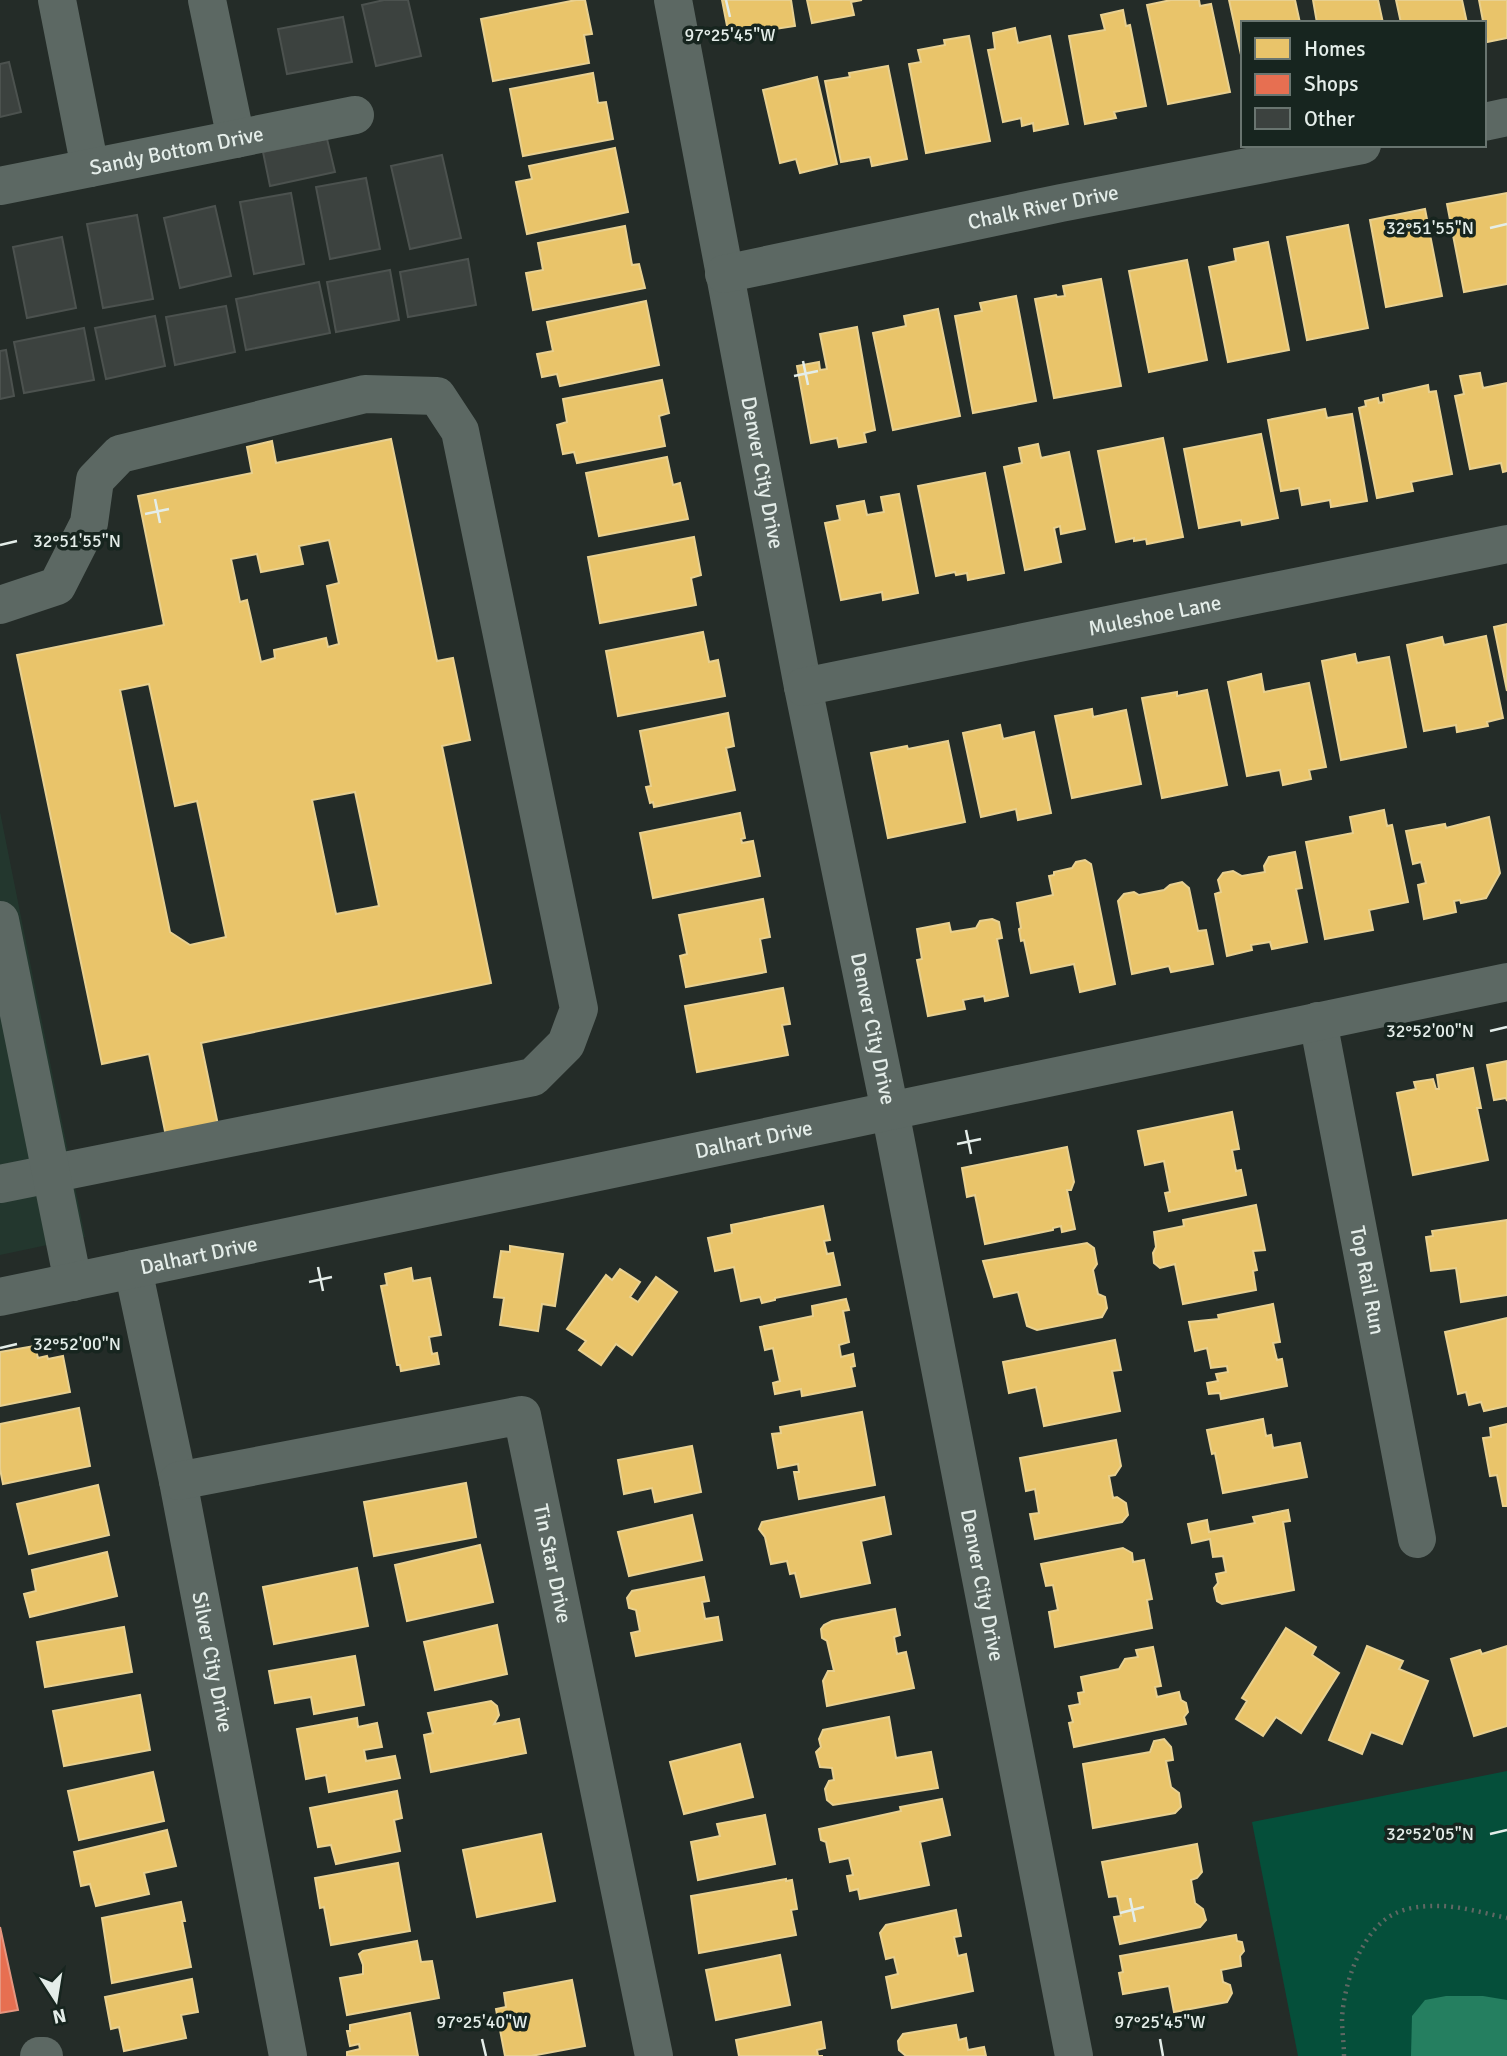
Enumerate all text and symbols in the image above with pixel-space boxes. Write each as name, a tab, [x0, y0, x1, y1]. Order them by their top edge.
legend	[1241, 21, 1486, 147]
text: 97°25'45"W	[685, 24, 775, 46]
text: Homes	[1304, 36, 1366, 62]
text: Shops	[1304, 71, 1358, 97]
text: Other	[1304, 106, 1355, 132]
street label: Sandy Bottom Drive	[87, 121, 266, 181]
street label: Chalk River Drive	[965, 179, 1121, 235]
text: 32°51'55"N	[1386, 217, 1474, 239]
street label: Denver City Drive	[735, 394, 790, 551]
text: 32°51'55"N	[33, 530, 121, 552]
street label: Muleshoe Lane	[1086, 589, 1224, 642]
street label: Denver City Drive	[845, 950, 901, 1107]
text: 32°52'00"N	[1386, 1020, 1474, 1042]
street label: Dalhart Drive	[693, 1115, 815, 1164]
street label: Top Rail Run	[1344, 1224, 1391, 1337]
street label: Dalhart Drive	[138, 1231, 260, 1280]
text: 32°52'00"N	[33, 1333, 121, 1355]
street label: Tin Star Drive	[528, 1502, 578, 1626]
street label: Denver City Drive	[955, 1507, 1010, 1663]
street label: Silver City Drive	[186, 1589, 239, 1735]
text: 32°52'05"N	[1386, 1823, 1474, 1845]
north arrow	[21, 1965, 91, 2035]
text: N	[50, 2003, 68, 2029]
text: 97°25'40"W	[437, 2011, 527, 2033]
text: 97°25'45"W	[1115, 2011, 1205, 2033]

